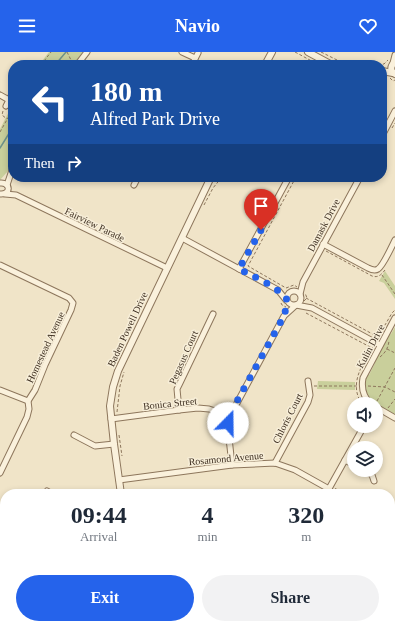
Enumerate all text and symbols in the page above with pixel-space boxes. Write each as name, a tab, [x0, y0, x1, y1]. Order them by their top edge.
icon: menu	[16, 15, 38, 37]
icon: heart	[357, 15, 379, 37]
text: Navio	[175, 16, 220, 36]
icon: left	[24, 76, 76, 128]
text: 180 m	[90, 76, 162, 107]
text: Alfred Park Drive	[90, 109, 220, 129]
icon: right	[63, 152, 85, 174]
text: Then	[24, 155, 55, 171]
pin	[244, 189, 278, 230]
icon: arrive	[250, 195, 272, 217]
street label: Damask Drive	[305, 197, 342, 253]
street label: Fairview Parade	[63, 205, 127, 244]
street label: Baden Powell Drive	[105, 290, 150, 368]
street label: Homestead Avenue	[24, 309, 67, 385]
street label: Kulin Drive	[354, 322, 387, 370]
street label: Pegasus Court	[167, 328, 200, 386]
street label: Chloris Court	[270, 391, 305, 445]
street label: Bonica Street	[143, 395, 198, 412]
map controls	[347, 397, 383, 477]
button: sound	[347, 397, 383, 433]
position arrow	[207, 402, 249, 444]
button: layers	[347, 441, 383, 477]
street label: Rosamond Avenue	[188, 450, 264, 467]
text: 09:44	[71, 502, 127, 528]
text: 4	[201, 502, 213, 528]
text: 320	[288, 502, 324, 528]
text: Arrival	[80, 529, 117, 544]
text: min	[197, 529, 218, 544]
text: m	[301, 529, 311, 544]
button: Exit	[16, 575, 194, 621]
button: Share	[202, 575, 379, 621]

